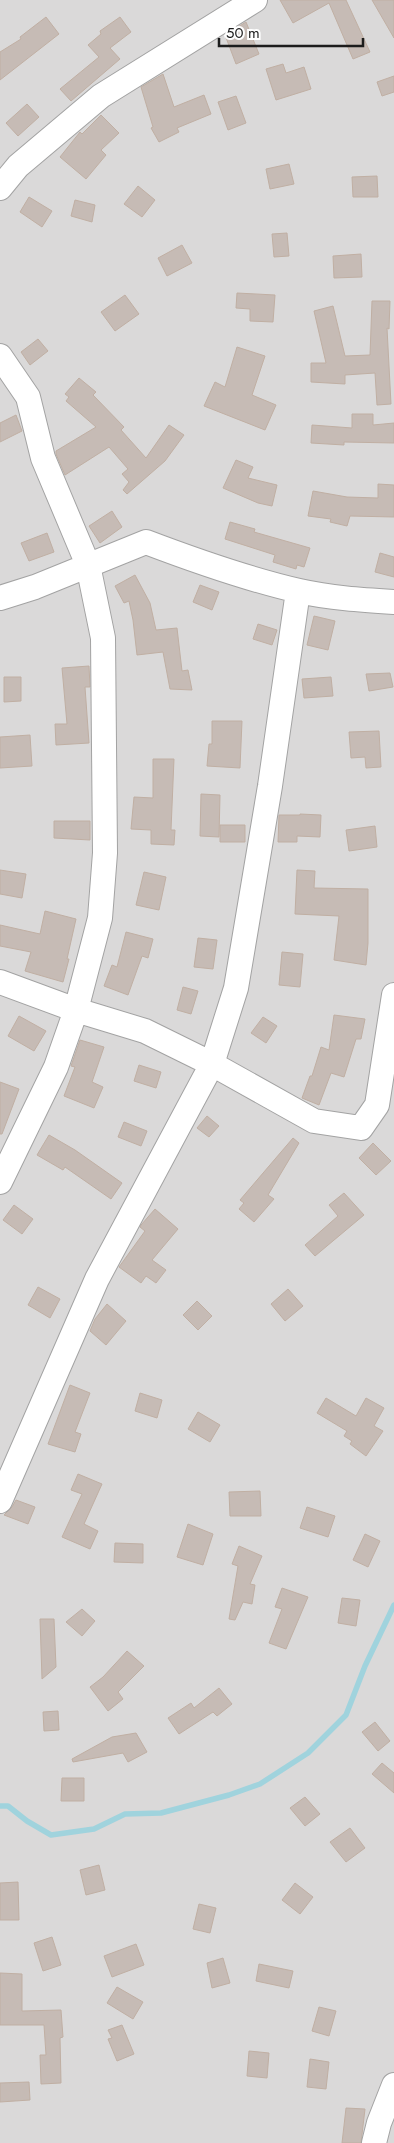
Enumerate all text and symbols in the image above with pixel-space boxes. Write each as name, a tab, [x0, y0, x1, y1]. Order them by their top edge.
scale bar	[219, 15, 363, 47]
text: 50 m	[226, 22, 260, 44]

